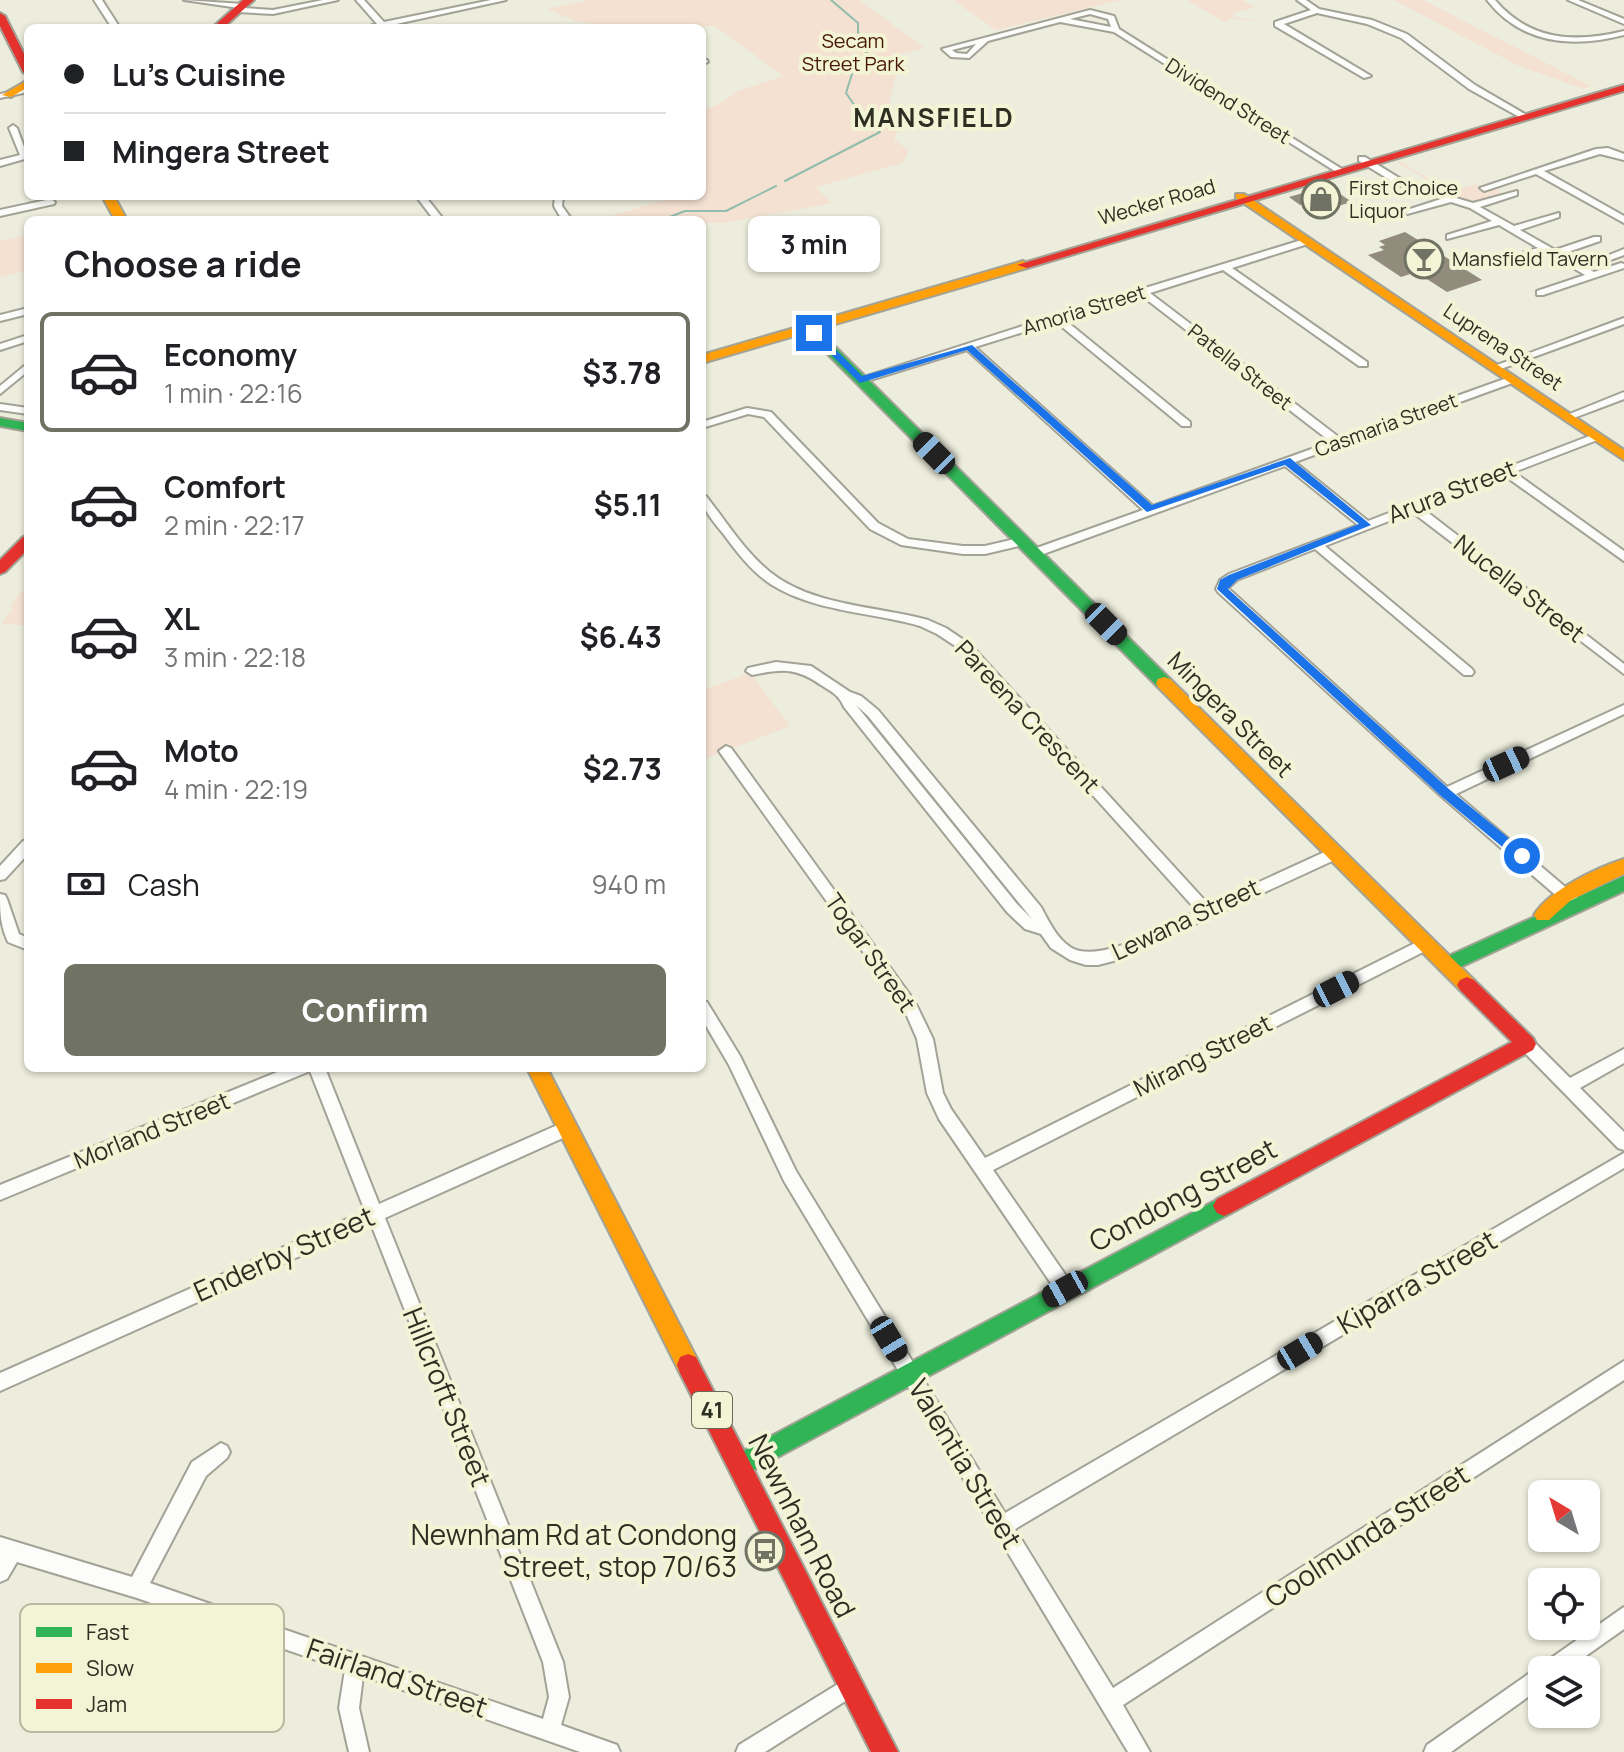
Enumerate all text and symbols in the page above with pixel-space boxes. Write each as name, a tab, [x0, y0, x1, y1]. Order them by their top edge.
park label: Secam Street Park	[802, 27, 905, 77]
street label: Dividend Street	[1161, 51, 1296, 150]
text: Lu's Cuisine	[112, 54, 286, 95]
district label: MANSFIELD	[853, 99, 1015, 135]
text: Mingera Street	[112, 131, 330, 172]
street label: Wecker Road	[1095, 172, 1218, 231]
place label: First Choice Liquor	[1349, 174, 1458, 224]
shop icon: First Choice Liquor	[1300, 178, 1342, 220]
callout: 3 min	[748, 217, 880, 273]
text: 3 min	[780, 226, 848, 262]
bar icon: Mansfield Tavern	[1403, 238, 1445, 280]
text: Choose a ride	[64, 239, 302, 288]
place label: Mansfield Tavern	[1452, 245, 1608, 272]
street label: Amoria Street	[1019, 278, 1149, 341]
street label: Luprena Street	[1439, 297, 1568, 396]
route end	[796, 315, 832, 351]
street label: Patella Street	[1183, 317, 1298, 416]
text: Economy	[164, 334, 297, 375]
icon: car	[68, 336, 140, 408]
text: $3.78	[582, 352, 662, 393]
text: 1 min · 22:16	[164, 375, 303, 411]
street label: Casmaria Street	[1311, 386, 1461, 463]
car	[909, 428, 959, 478]
street label: Arura Street	[1383, 451, 1520, 530]
text: Comfort	[164, 466, 286, 507]
icon: car	[68, 468, 140, 540]
text: $5.11	[594, 484, 662, 525]
text: 2 min · 22:17	[164, 507, 304, 543]
street label: Nucella Street	[1448, 526, 1592, 649]
text: XL	[164, 598, 200, 639]
car	[1081, 599, 1131, 649]
icon: car	[68, 600, 140, 672]
text: $6.43	[580, 616, 662, 657]
street label: Pareena Crescent	[948, 632, 1108, 800]
text: 3 min · 22:18	[164, 639, 306, 675]
street label: Mingera Street	[1161, 644, 1301, 784]
text: Moto	[164, 730, 239, 771]
icon: car	[68, 732, 140, 804]
car	[1479, 743, 1533, 785]
text: $2.73	[583, 748, 662, 789]
text: 4 min · 22:19	[164, 771, 308, 807]
route start	[1504, 838, 1540, 874]
icon: cash	[64, 862, 108, 906]
text: Cash	[128, 864, 200, 905]
text: 940 m	[591, 866, 666, 902]
street label: Lewana Street	[1106, 870, 1265, 967]
street label: Togar Street	[818, 886, 924, 1018]
button: Confirm	[64, 964, 666, 1056]
car	[1309, 967, 1363, 1011]
street label: Mirang Street	[1128, 1006, 1277, 1104]
street label: Morland Street	[68, 1083, 234, 1176]
street label: Condong Street	[1082, 1129, 1283, 1260]
street label: Enderby Street	[187, 1196, 380, 1310]
street label: Kiparra Street	[1330, 1220, 1503, 1342]
car	[1038, 1267, 1092, 1311]
street label: Hillcroft Street	[395, 1302, 501, 1492]
car	[866, 1312, 912, 1366]
car	[1273, 1328, 1327, 1374]
street label: Valentia Street	[900, 1372, 1031, 1555]
road number: 41	[692, 1392, 732, 1428]
street label: Newnham Road	[740, 1427, 865, 1624]
street label: Coolmunda Street	[1257, 1455, 1476, 1616]
north arrow	[1528, 1480, 1600, 1552]
map controls	[1528, 1480, 1600, 1728]
place label: Newnham Rd at Condong Street, stop 70/63	[411, 1515, 737, 1585]
bus stop icon: Newnham Rd at Condong Street, stop 70/63	[744, 1530, 786, 1572]
button: locate	[1528, 1568, 1600, 1640]
legend	[20, 1604, 284, 1732]
text: Fast	[86, 1617, 129, 1647]
street label: Fairland Street	[302, 1628, 493, 1726]
text: Slow	[86, 1653, 134, 1683]
button: layers	[1528, 1656, 1600, 1728]
text: Jam	[86, 1689, 127, 1719]

